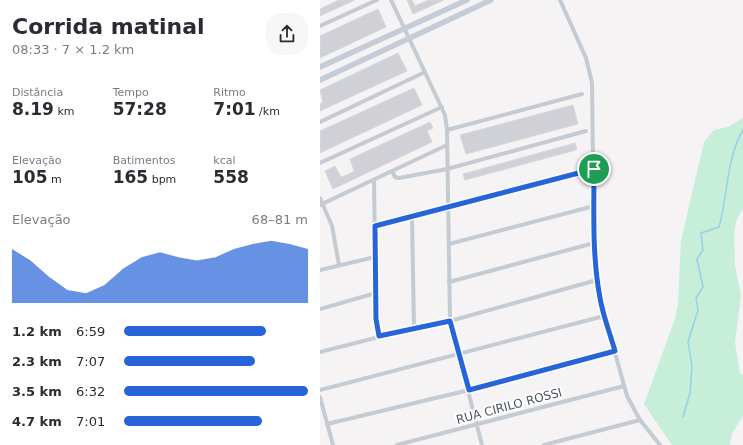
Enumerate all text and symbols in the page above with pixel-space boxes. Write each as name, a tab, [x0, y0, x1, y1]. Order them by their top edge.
button: share	[266, 13, 308, 55]
text: Corrida matinal	[12, 14, 205, 39]
text: 08:33 · 7 × 1.2 km	[12, 42, 134, 57]
text: Distância	[12, 86, 63, 99]
text: Tempo	[113, 86, 149, 99]
text: Ritmo	[213, 86, 246, 99]
text: 8.19	[12, 99, 54, 119]
text: 57:28	[113, 99, 167, 119]
text: 7:01	[213, 99, 256, 119]
text: km	[54, 105, 75, 118]
text: /km	[256, 105, 280, 118]
pin	[577, 152, 611, 186]
text: Elevação	[12, 154, 62, 167]
text: Batimentos	[113, 154, 176, 167]
text: kcal	[213, 154, 236, 167]
icon: arrive	[583, 158, 605, 180]
text: 105	[12, 167, 48, 187]
text: 165	[113, 167, 148, 187]
text: 558	[213, 167, 249, 187]
text: m	[48, 173, 62, 186]
text: bpm	[148, 173, 176, 186]
text: Elevação	[12, 212, 71, 227]
text: 68–81 m	[252, 212, 308, 227]
text: 1.2 km	[12, 324, 62, 339]
text: 6:59	[76, 324, 105, 339]
text: 2.3 km	[12, 354, 62, 369]
text: 7:07	[76, 354, 105, 369]
text: 3.5 km	[12, 384, 62, 399]
text: 6:32	[76, 384, 105, 399]
street label: RUA CIRILO ROSSI	[455, 385, 563, 427]
text: 4.7 km	[12, 414, 62, 429]
text: 7:01	[76, 414, 105, 429]

